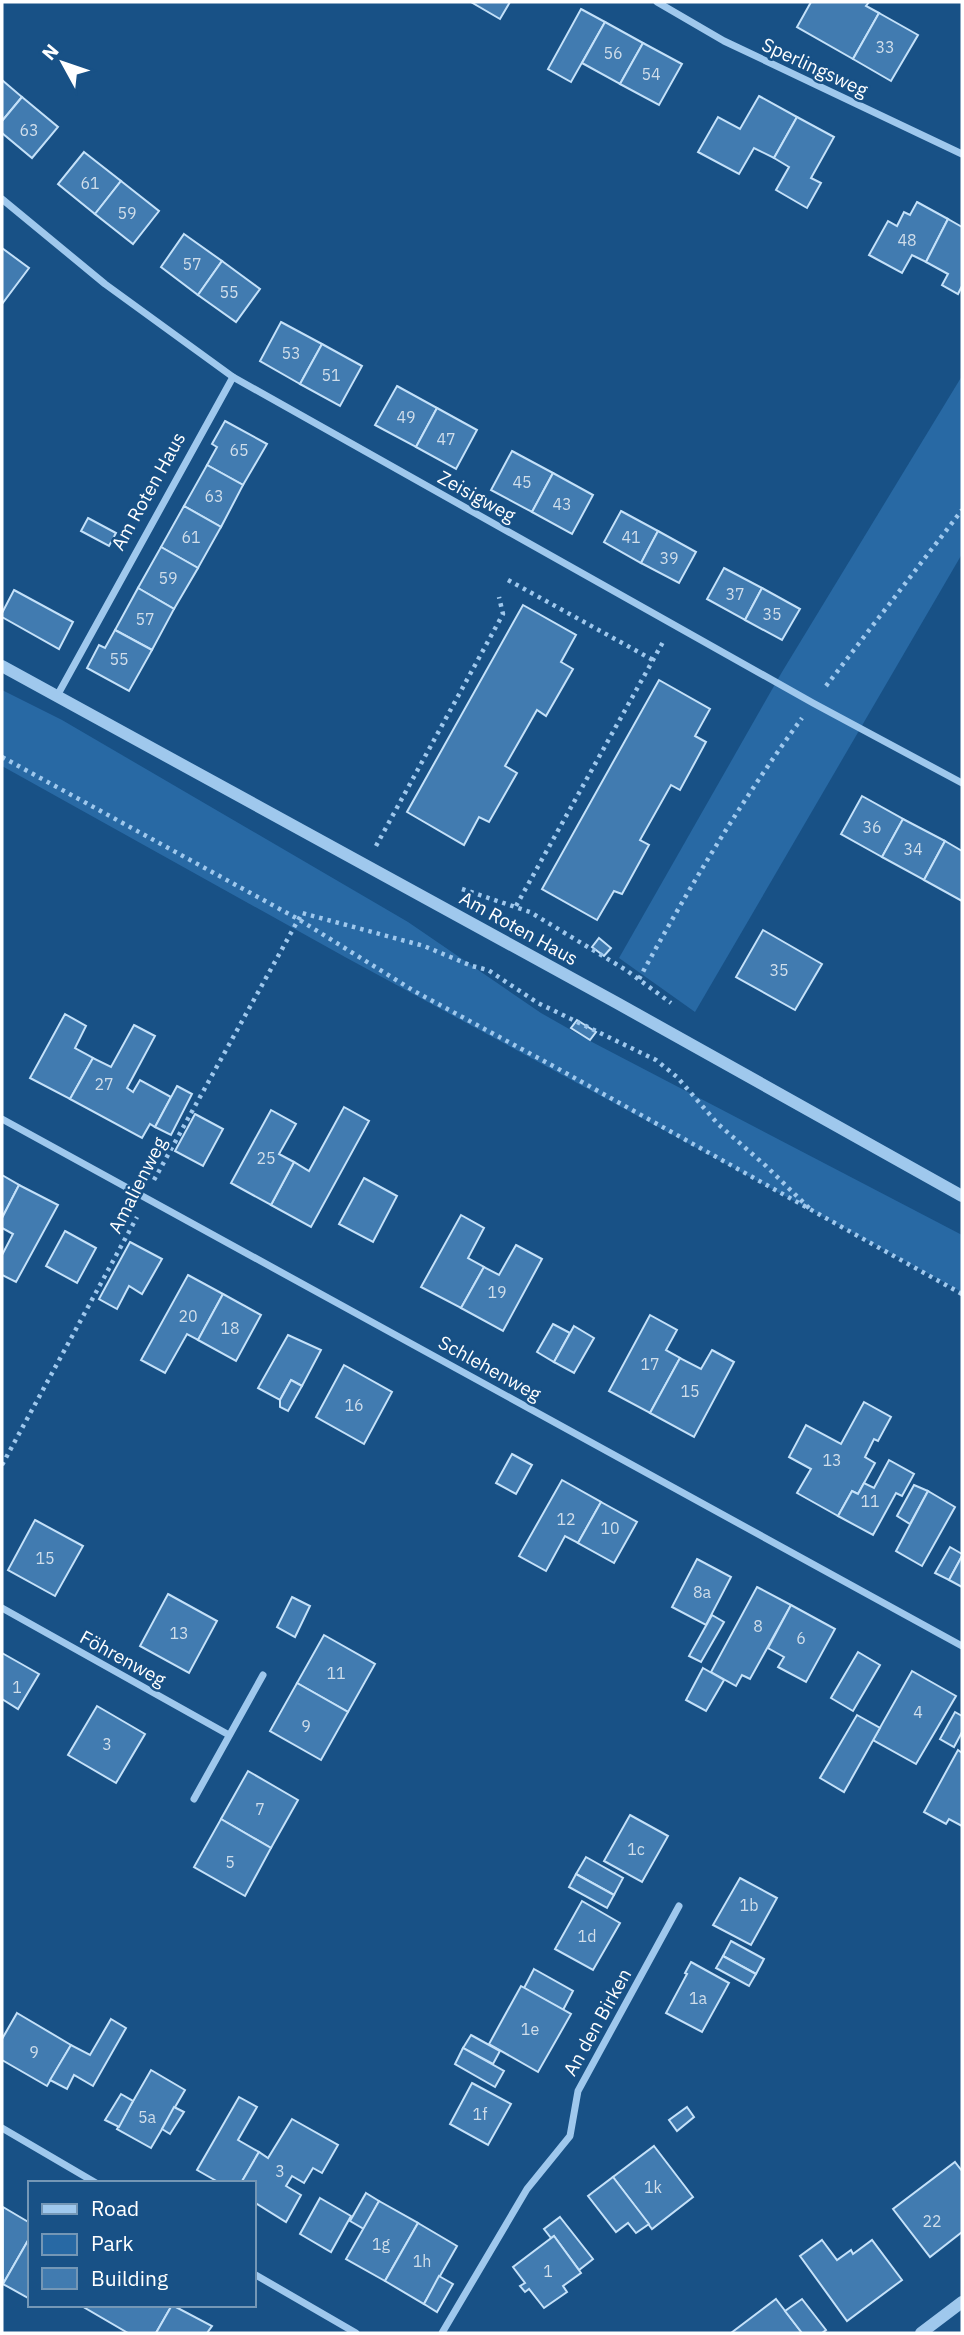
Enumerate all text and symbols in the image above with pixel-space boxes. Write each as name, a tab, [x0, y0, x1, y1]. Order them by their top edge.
north arrow	[28, 28, 98, 98]
street label: Sperlingsweg	[758, 32, 872, 102]
house number: 33	[875, 37, 895, 57]
text: N	[36, 39, 64, 65]
house number: 56	[603, 43, 623, 63]
house number: 54	[641, 64, 661, 84]
house number: 63	[19, 120, 39, 140]
house number: 61	[80, 173, 100, 193]
house number: 59	[117, 203, 137, 223]
house number: 48	[897, 230, 917, 250]
house number: 57	[182, 254, 202, 274]
house number: 55	[219, 282, 239, 302]
house number: 53	[281, 343, 301, 363]
house number: 51	[321, 365, 341, 385]
house number: 49	[396, 407, 416, 427]
street label: Am Roten Haus	[106, 428, 190, 554]
house number: 47	[436, 429, 456, 449]
house number: 65	[229, 440, 249, 460]
street label: Zeisigweg	[434, 465, 520, 527]
house number: 45	[512, 472, 532, 492]
house number: 63	[204, 486, 224, 506]
house number: 43	[552, 494, 572, 514]
house number: 61	[181, 527, 201, 547]
house number: 41	[621, 527, 641, 547]
house number: 39	[659, 548, 679, 568]
house number: 59	[158, 568, 178, 588]
house number: 37	[725, 584, 745, 604]
house number: 35	[762, 604, 782, 624]
house number: 57	[135, 609, 155, 629]
house number: 55	[109, 649, 129, 669]
house number: 36	[862, 817, 882, 837]
house number: 34	[903, 839, 923, 859]
street label: Am Roten Haus	[456, 886, 582, 970]
house number: 35	[769, 960, 789, 980]
house number: 27	[94, 1074, 114, 1094]
street label: Amalienweg	[102, 1133, 172, 1237]
house number: 25	[256, 1148, 276, 1168]
house number: 19	[487, 1282, 507, 1302]
house number: 20	[178, 1306, 198, 1326]
house number: 18	[220, 1318, 240, 1338]
street label: Schlehenweg	[434, 1330, 546, 1406]
house number: 17	[640, 1354, 660, 1374]
house number: 15	[680, 1381, 700, 1401]
house number: 16	[344, 1395, 364, 1415]
house number: 13	[822, 1450, 842, 1470]
house number: 11	[860, 1491, 880, 1511]
house number: 12	[556, 1509, 576, 1529]
house number: 10	[600, 1518, 620, 1538]
house number: 15	[35, 1548, 55, 1568]
house number: 8a	[693, 1582, 712, 1602]
house number: 8	[753, 1616, 763, 1636]
house number: 13	[169, 1623, 189, 1643]
street label: Föhrenweg	[76, 1625, 170, 1691]
house number: 6	[796, 1628, 806, 1648]
house number: 11	[326, 1663, 346, 1683]
house number: 1	[12, 1677, 22, 1697]
house number: 4	[913, 1702, 923, 1722]
house number: 9	[301, 1716, 311, 1736]
house number: 3	[102, 1734, 112, 1754]
house number: 7	[255, 1799, 265, 1819]
house number: 1c	[627, 1839, 645, 1859]
house number: 5	[225, 1852, 235, 1872]
house number: 1b	[740, 1895, 758, 1915]
house number: 1d	[578, 1926, 596, 1946]
street label: An den Birken	[558, 1964, 636, 2080]
house number: 1a	[689, 1988, 708, 2008]
house number: 1e	[521, 2019, 539, 2039]
house number: 9	[29, 2042, 39, 2062]
house number: 1f	[473, 2104, 487, 2124]
house number: 5a	[138, 2107, 157, 2127]
house number: 3	[275, 2161, 285, 2181]
house number: 1k	[644, 2177, 663, 2197]
legend	[28, 2181, 256, 2307]
text: Road	[91, 2194, 139, 2222]
house number: 22	[922, 2211, 942, 2231]
text: Park	[91, 2229, 134, 2257]
house number: 1g	[372, 2234, 391, 2254]
house number: 1h	[413, 2251, 431, 2271]
house number: 1	[543, 2261, 553, 2281]
text: Building	[91, 2264, 168, 2292]

